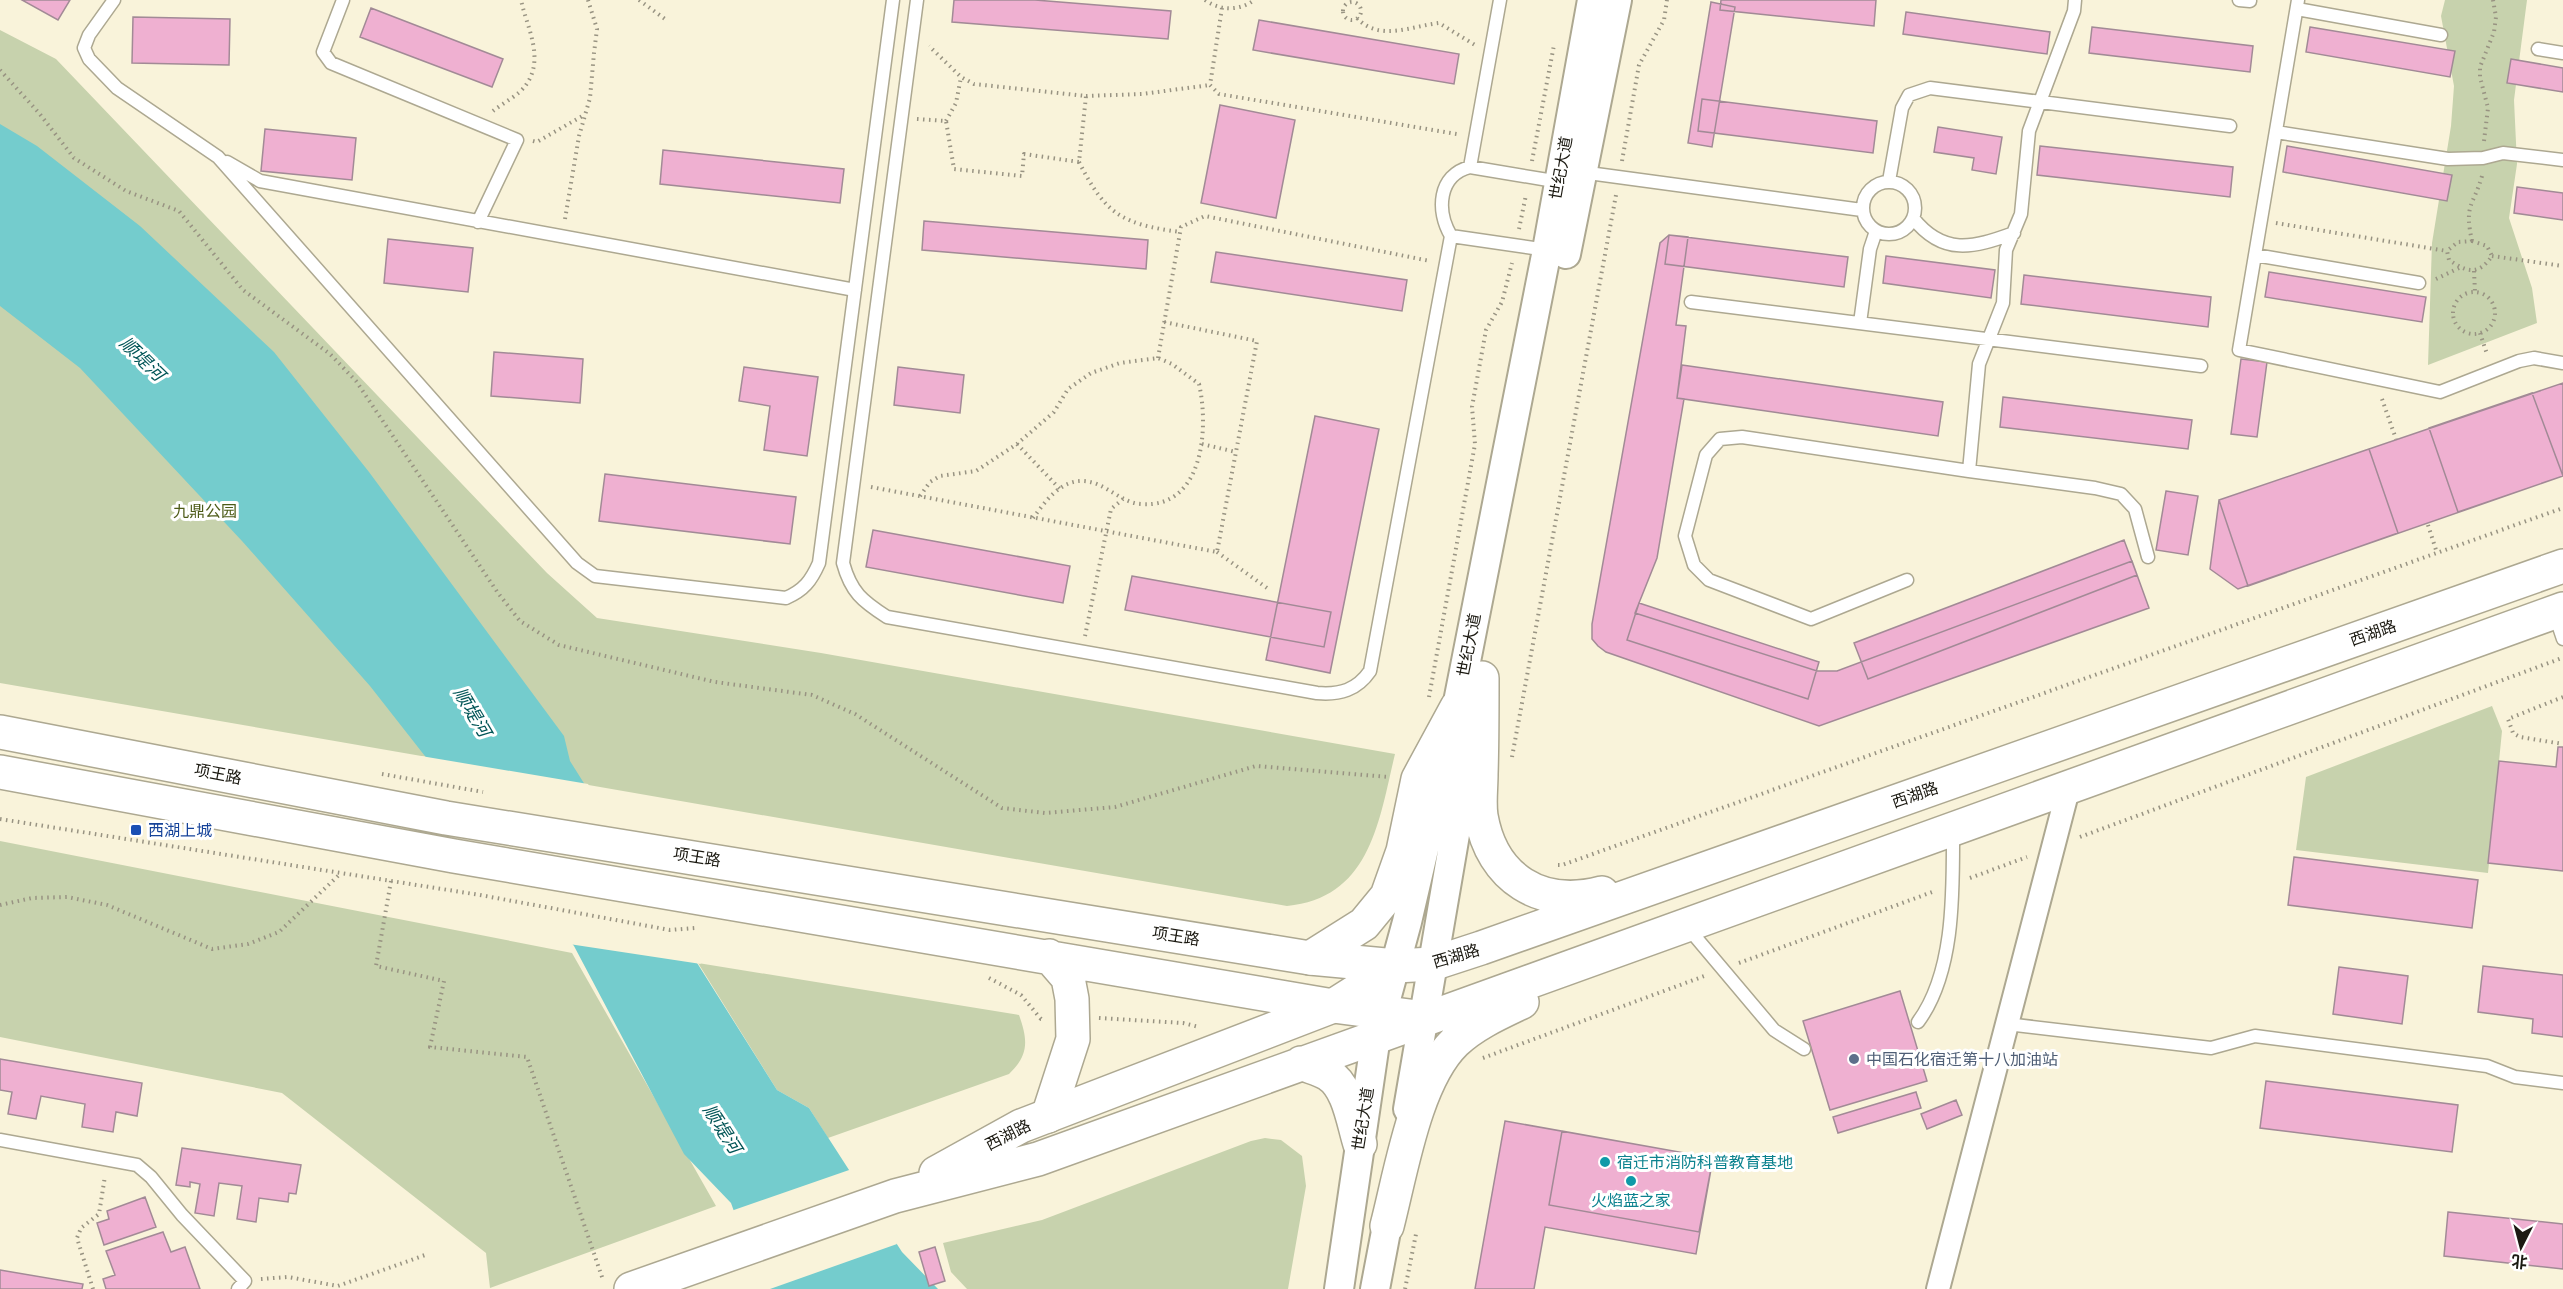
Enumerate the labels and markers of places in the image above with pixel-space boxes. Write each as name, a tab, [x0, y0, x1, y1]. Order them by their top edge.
place label: 西湖上城	[148, 822, 212, 839]
marker: 西湖上城	[129, 823, 143, 837]
place label: 中国石化宿迁第十八加油站	[1866, 1051, 2058, 1068]
marker: 中国石化宿迁第十八加油站	[1847, 1052, 1861, 1066]
place label: 宿迁市消防科普教育基地	[1617, 1154, 1793, 1171]
marker: 宿迁市消防科普教育基地	[1598, 1155, 1612, 1169]
marker: 火焰蓝之家	[1624, 1174, 1638, 1188]
place label: 火焰蓝之家	[1591, 1192, 1671, 1209]

